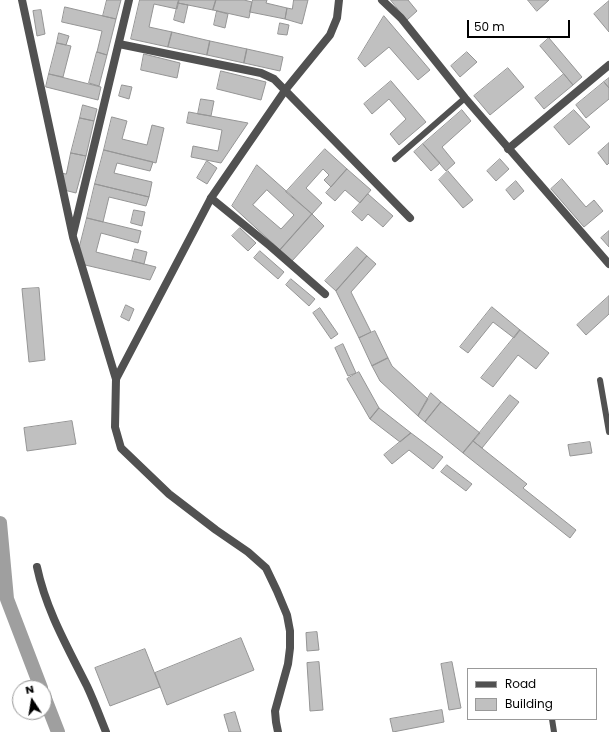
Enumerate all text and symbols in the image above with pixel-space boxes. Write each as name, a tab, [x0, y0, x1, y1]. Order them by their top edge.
scale bar	[469, 12, 572, 38]
text: 50 m	[474, 18, 505, 35]
legend	[467, 668, 597, 720]
text: Road	[505, 675, 536, 692]
north arrow	[12, 680, 52, 720]
text: N	[24, 681, 35, 698]
text: Building	[505, 695, 553, 712]

